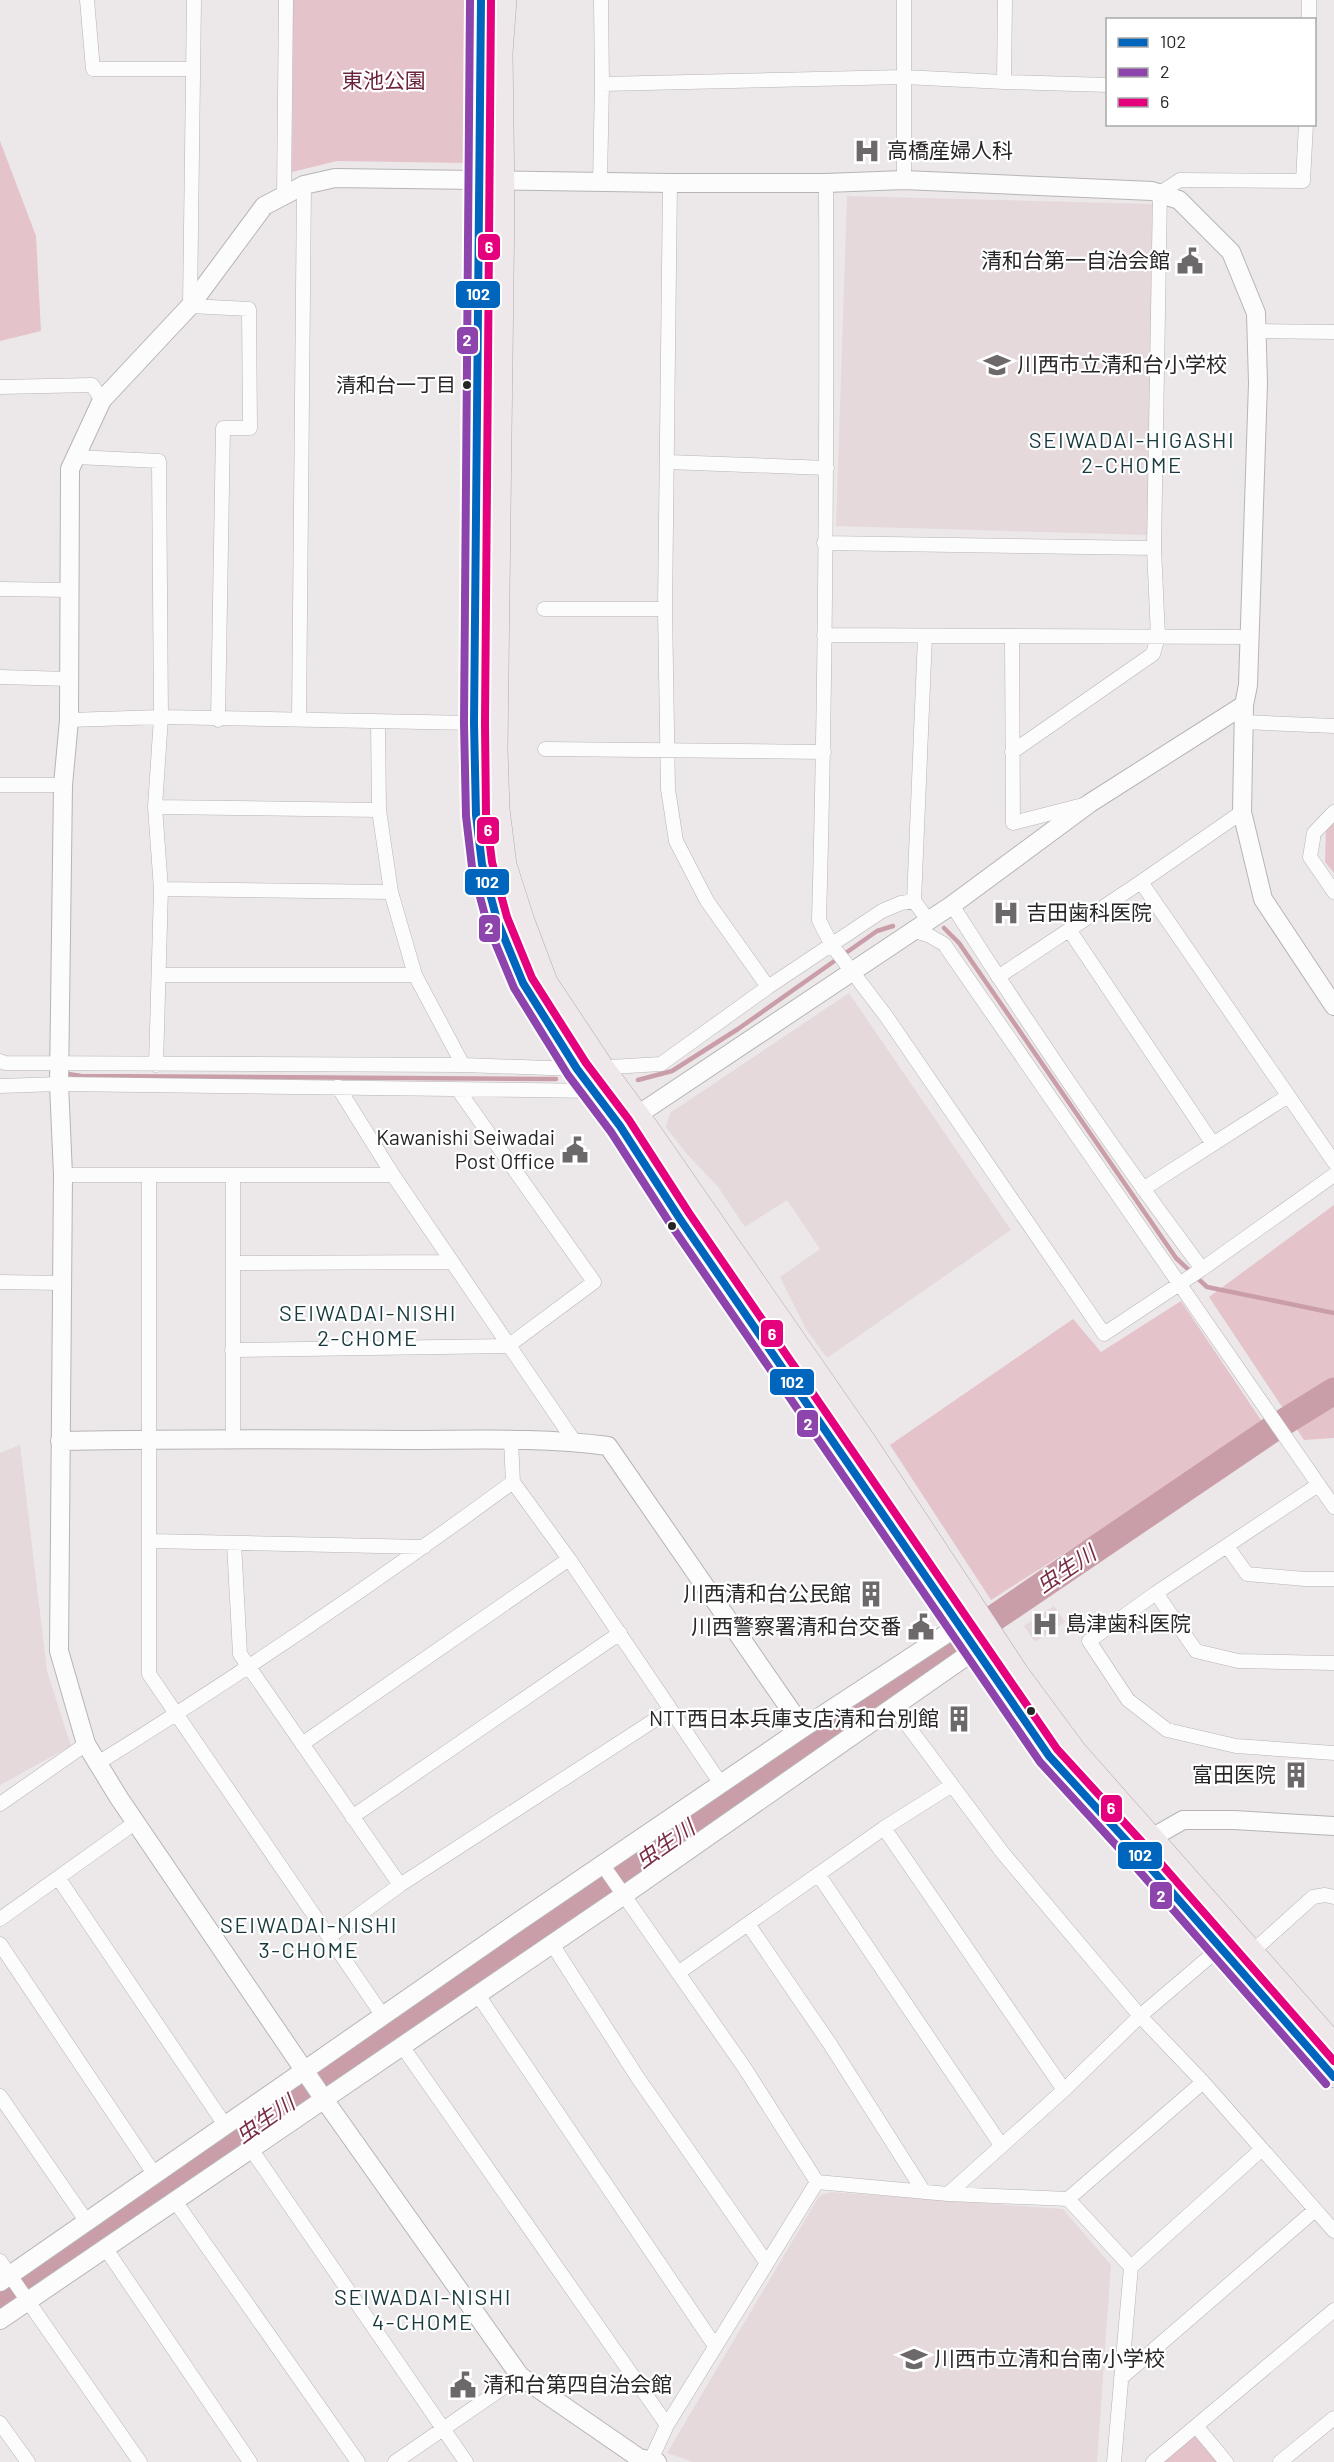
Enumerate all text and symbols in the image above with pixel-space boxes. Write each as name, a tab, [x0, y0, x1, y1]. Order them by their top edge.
legend	[1106, 18, 1316, 126]
text: 102	[1160, 30, 1186, 52]
text: 2	[1160, 60, 1170, 82]
park label: 東池公園	[342, 67, 426, 92]
text: 6	[1160, 90, 1169, 112]
hospital icon: 高橋産婦人科	[852, 136, 882, 166]
place label: 高橋産婦人科	[887, 137, 1013, 162]
line badge: 6	[477, 233, 501, 261]
text: 6	[485, 237, 494, 256]
public building icon: 清和台第一自治会館	[1175, 246, 1205, 276]
place label: 清和台第一自治会館	[981, 247, 1170, 272]
line badge: 102	[455, 280, 501, 309]
text: 102	[466, 284, 490, 303]
line badge: 2	[456, 326, 479, 355]
text: 2	[463, 330, 472, 349]
school or university icon: 川西市立清和台小学校	[982, 350, 1012, 380]
place label: 川西市立清和台小学校	[1017, 351, 1227, 376]
place label: 清和台一丁目	[336, 372, 456, 396]
marker: 清和台一丁目	[461, 379, 473, 391]
district label: SEIWADAI-HIGASHI 2-CHOME	[1029, 426, 1235, 477]
line badge: 6	[476, 816, 500, 845]
text: 6	[484, 820, 493, 839]
line badge: 102	[464, 868, 510, 896]
text: 102	[475, 872, 499, 891]
hospital icon: 吉田歯科医院	[991, 898, 1021, 928]
place label: 吉田歯科医院	[1026, 899, 1152, 924]
line badge: 2	[478, 914, 501, 943]
text: 2	[485, 918, 494, 937]
place label: Kawanishi Seiwadai Post Office	[376, 1124, 555, 1173]
public building icon: Kawanishi Seiwadai Post Office	[560, 1135, 590, 1165]
unlabelled marker	[666, 1220, 678, 1232]
district label: SEIWADAI-NISHI 2-CHOME	[279, 1299, 457, 1350]
line badge: 6	[760, 1319, 784, 1348]
text: 6	[768, 1324, 777, 1343]
line badge: 102	[769, 1368, 815, 1396]
text: 102	[780, 1372, 804, 1391]
line badge: 2	[796, 1409, 819, 1438]
text: 2	[804, 1414, 813, 1433]
water label: 虫生川	[1031, 1538, 1102, 1597]
building icon: 川西清和台公民館	[856, 1579, 886, 1609]
place label: 川西清和台公民館	[683, 1580, 851, 1605]
hospital icon: 島津歯科医院	[1030, 1609, 1060, 1639]
place label: 島津歯科医院	[1065, 1610, 1191, 1635]
public building icon: 川西警察署清和台交番	[906, 1612, 936, 1642]
place label: 川西警察署清和台交番	[691, 1613, 901, 1638]
building icon: NTT西日本兵庫支店清和台別館	[944, 1704, 974, 1734]
place label: NTT西日本兵庫支店清和台別館	[649, 1705, 939, 1730]
unlabelled marker	[1025, 1705, 1037, 1717]
building icon: 富田医院	[1281, 1760, 1311, 1790]
place label: 富田医院	[1192, 1761, 1276, 1786]
line badge: 6	[1100, 1794, 1123, 1823]
text: 6	[1107, 1798, 1116, 1817]
water label: 虫生川	[630, 1812, 701, 1873]
line badge: 102	[1117, 1841, 1163, 1870]
text: 102	[1128, 1845, 1152, 1864]
line badge: 2	[1149, 1881, 1173, 1910]
text: 2	[1157, 1886, 1166, 1905]
district label: SEIWADAI-NISHI 3-CHOME	[220, 1911, 398, 1962]
water label: 虫生川	[230, 2087, 301, 2148]
district label: SEIWADAI-NISHI 4-CHOME	[334, 2283, 512, 2334]
school or university icon: 川西市立清和台南小学校	[899, 2344, 929, 2374]
place label: 川西市立清和台南小学校	[934, 2345, 1165, 2370]
public building icon: 清和台第四自治会館	[448, 2370, 478, 2400]
place label: 清和台第四自治会館	[483, 2371, 672, 2396]

